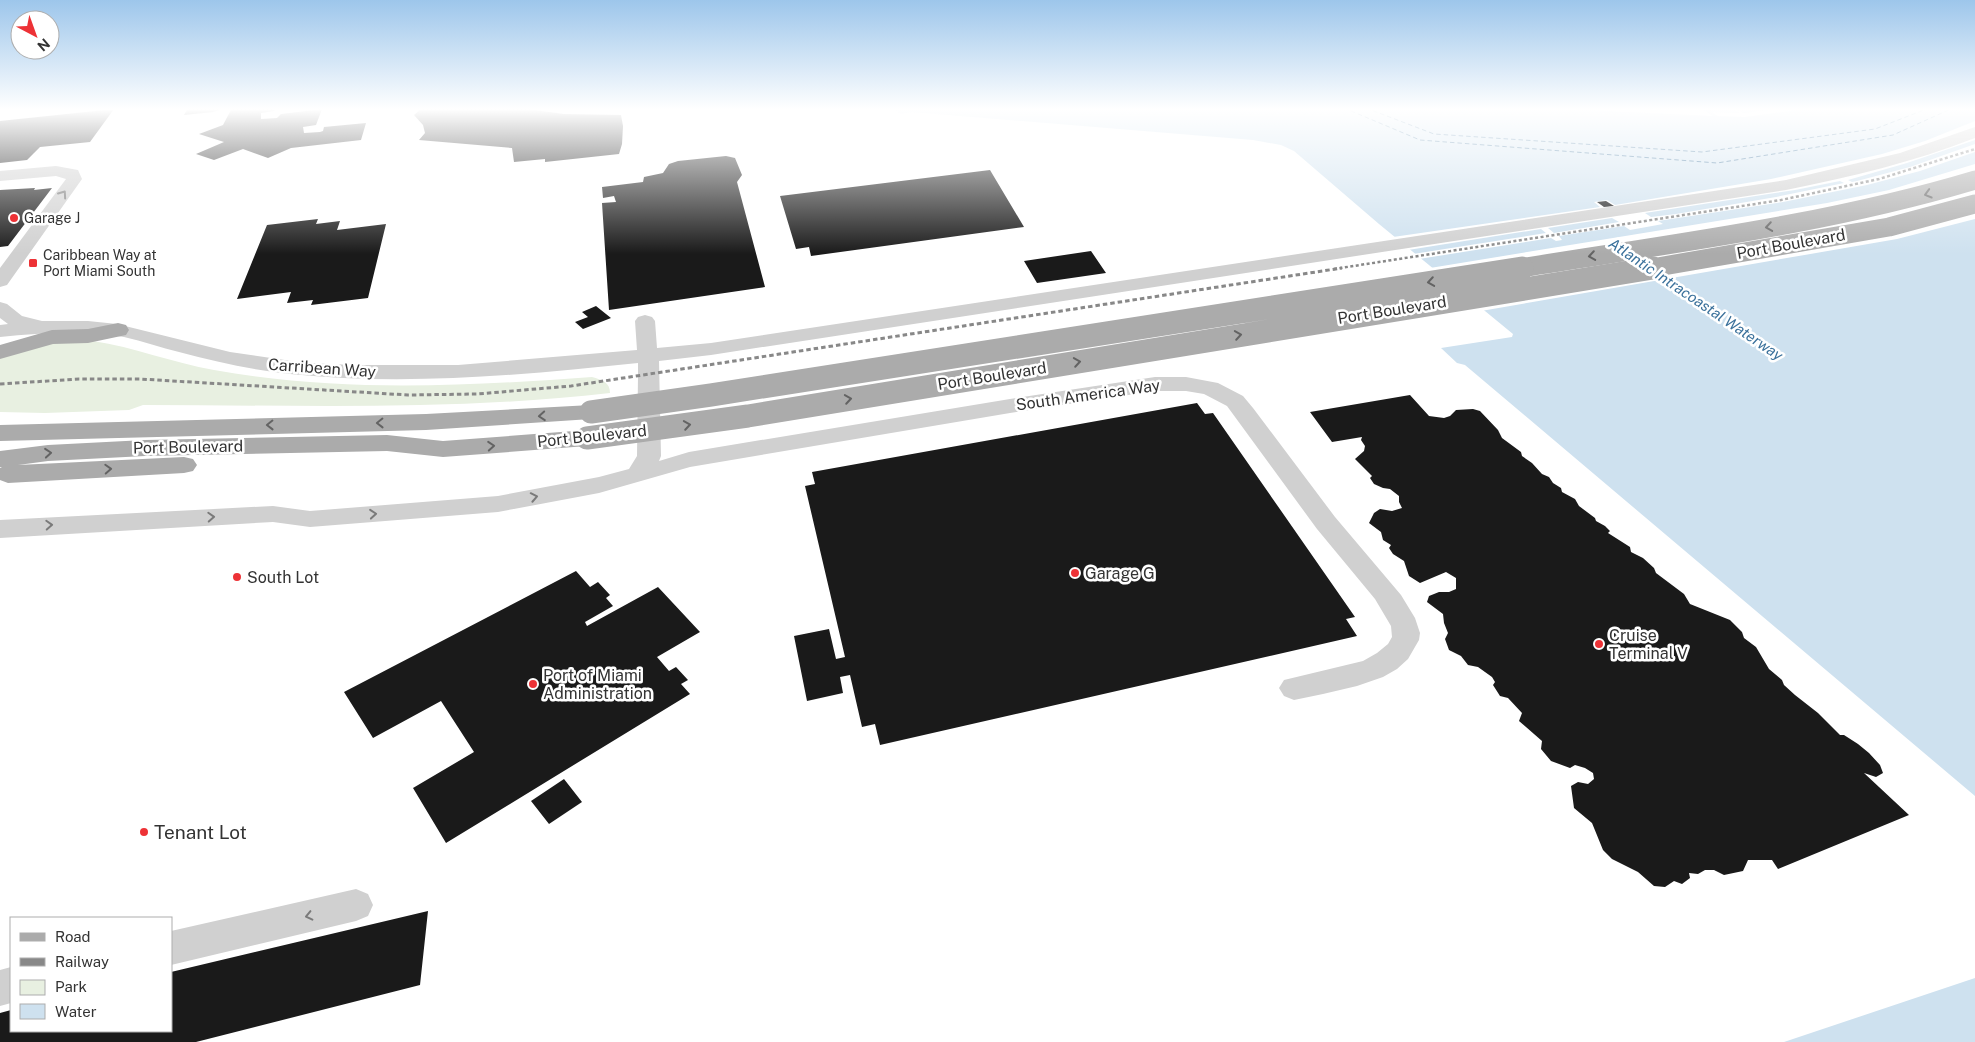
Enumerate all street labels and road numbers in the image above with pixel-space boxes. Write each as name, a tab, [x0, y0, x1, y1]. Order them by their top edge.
street label: Port Boulevard	[1735, 225, 1847, 263]
street label: Port Boulevard	[1336, 292, 1448, 328]
street label: Carribean Way	[267, 355, 377, 381]
street label: Port Boulevard	[936, 358, 1048, 394]
street label: South America Way	[1015, 375, 1162, 415]
street label: Port Boulevard	[536, 421, 648, 451]
street label: Port Boulevard	[133, 437, 243, 457]

